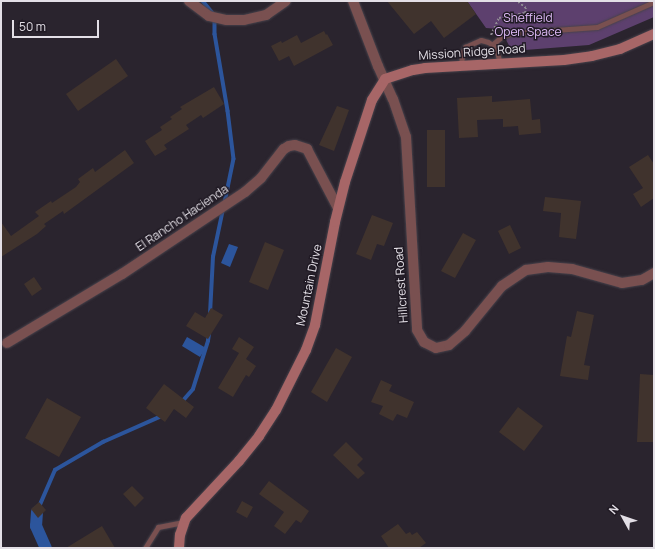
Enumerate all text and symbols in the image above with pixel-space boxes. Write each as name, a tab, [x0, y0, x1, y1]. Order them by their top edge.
park label: Sheffield Open Space	[495, 11, 561, 39]
scale bar	[14, 12, 101, 38]
text: 50 m	[19, 18, 46, 35]
street label: Mission Ridge Road	[418, 41, 526, 63]
street label: El Rancho Hacienda	[133, 182, 231, 254]
street label: Mountain Drive	[293, 243, 325, 327]
street label: Hillcrest Road	[391, 246, 411, 324]
north arrow	[603, 497, 643, 537]
text: N	[605, 501, 622, 517]

